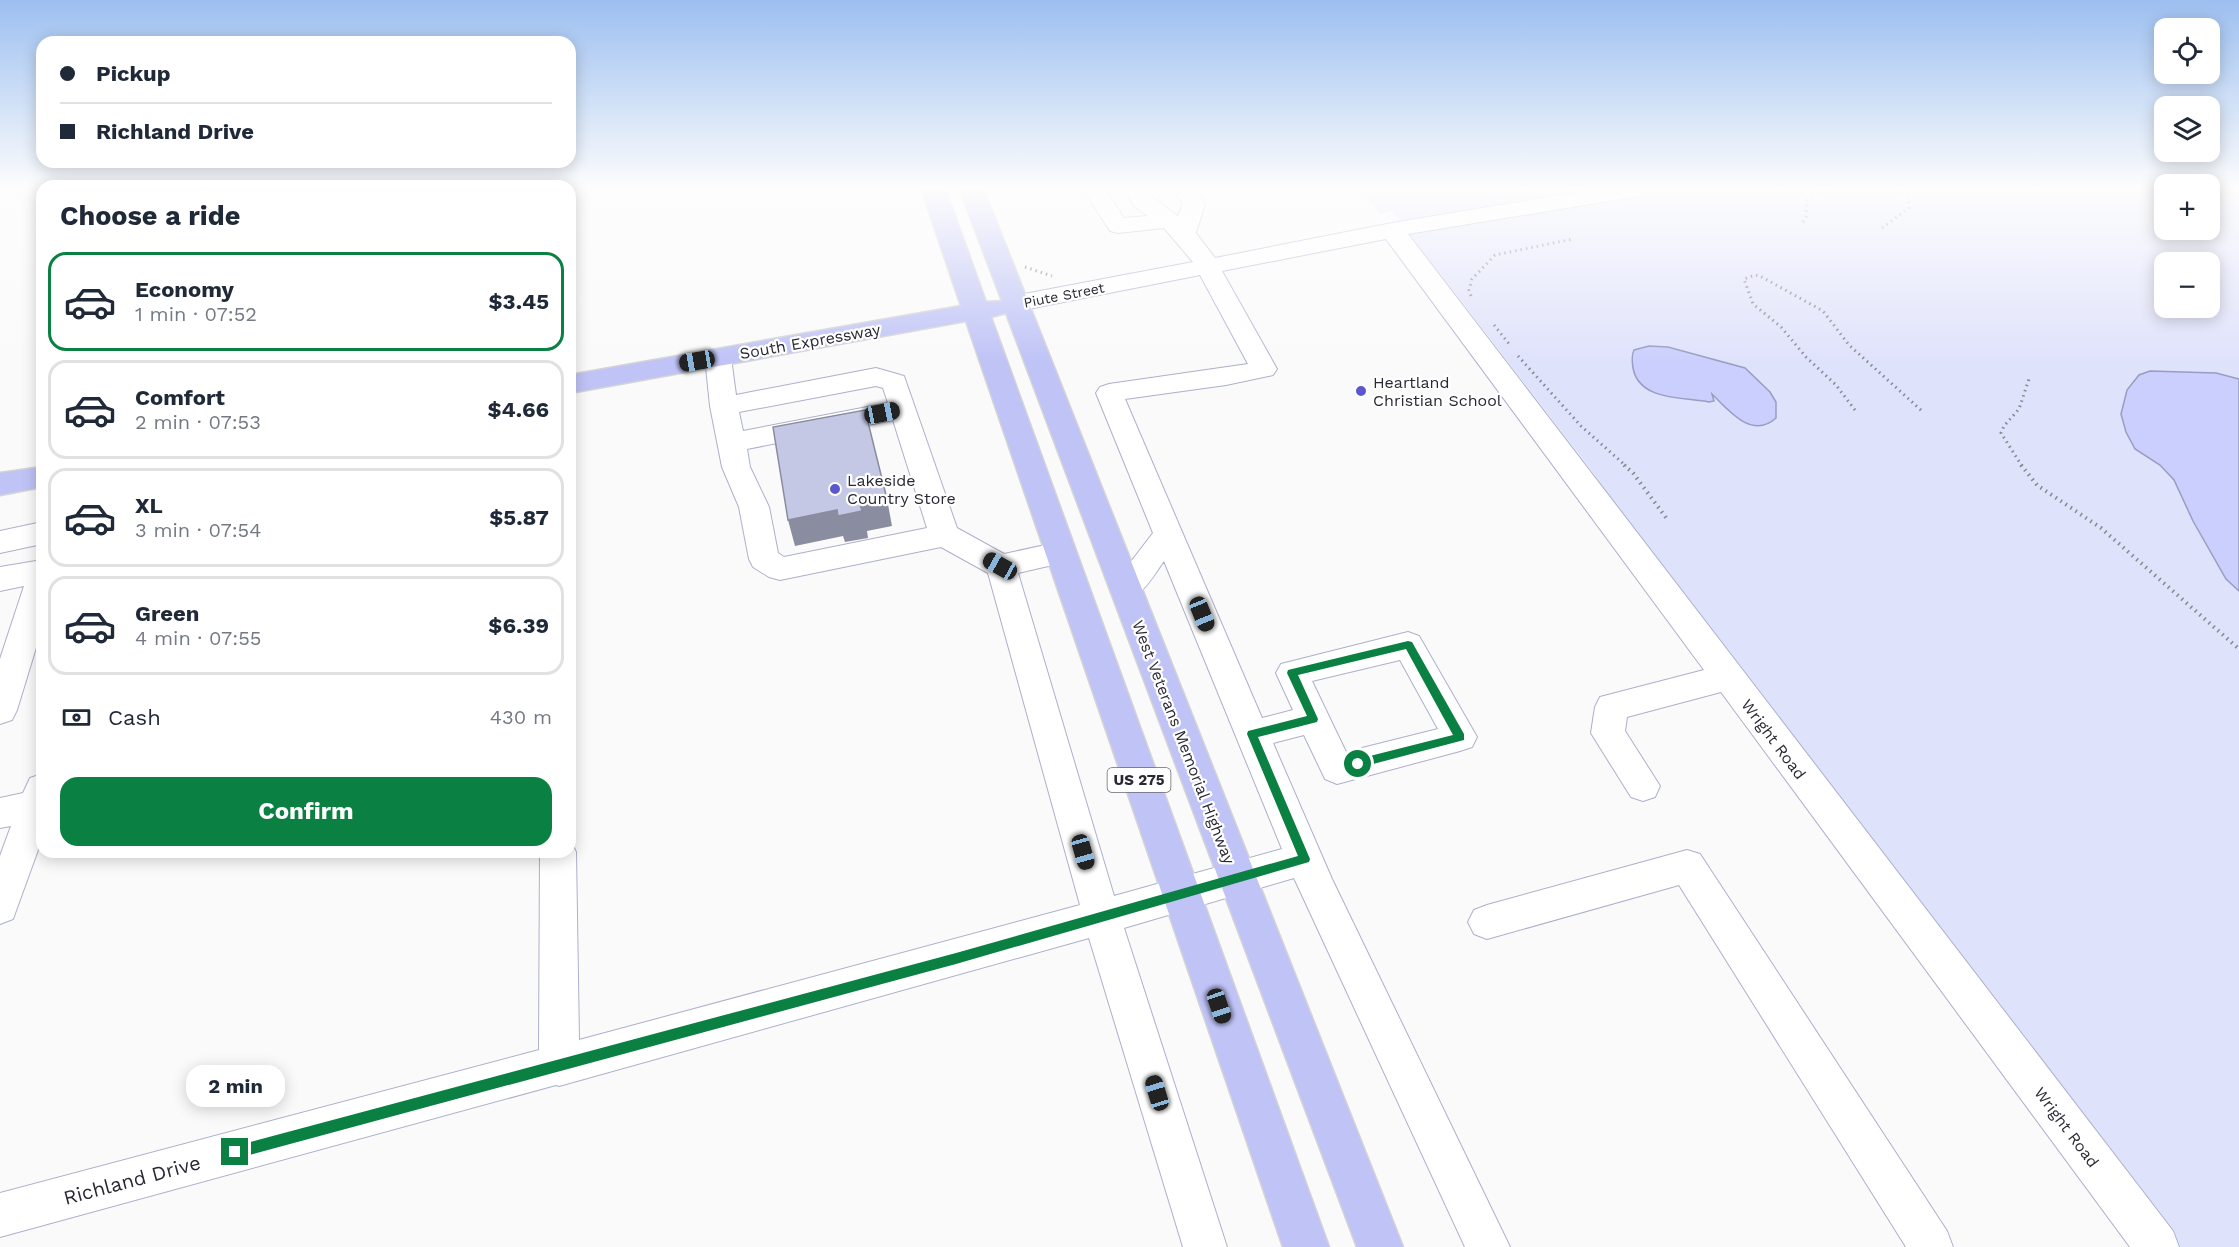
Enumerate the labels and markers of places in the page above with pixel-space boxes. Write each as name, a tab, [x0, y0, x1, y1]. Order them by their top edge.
place label: Heartland Christian School	[1373, 373, 1502, 410]
marker: Heartland Christian School	[1354, 384, 1368, 398]
place label: Lakeside Country Store	[847, 471, 956, 508]
marker: Lakeside Country Store	[828, 482, 842, 496]

